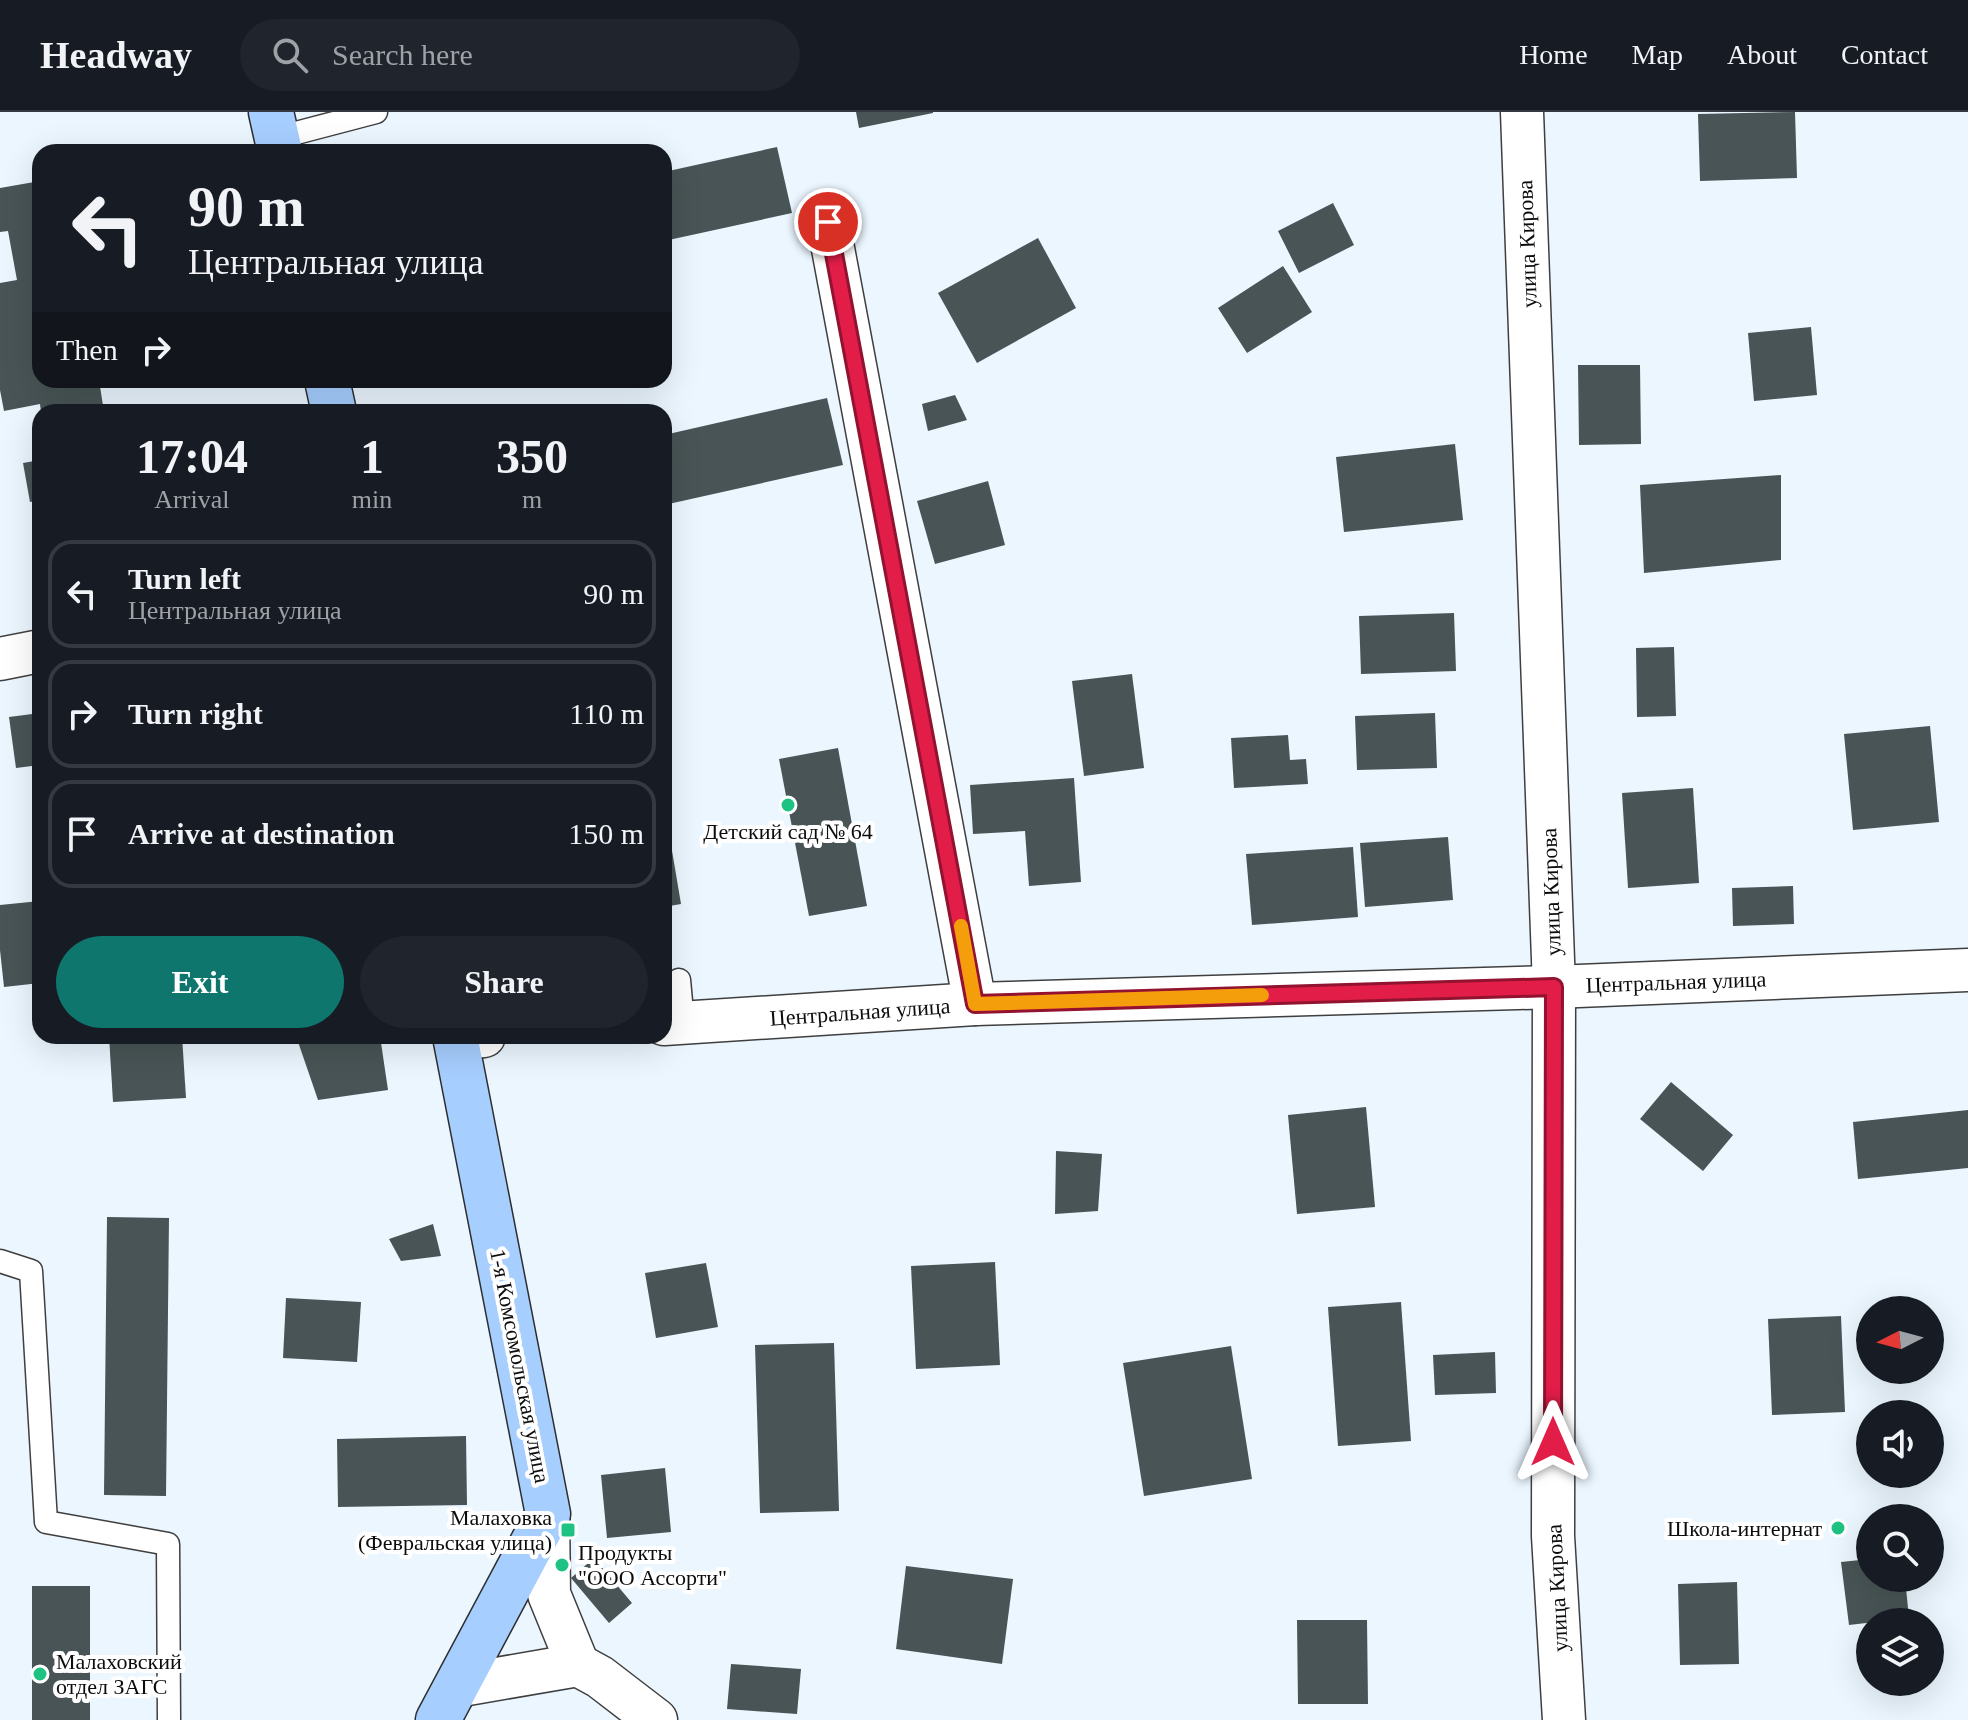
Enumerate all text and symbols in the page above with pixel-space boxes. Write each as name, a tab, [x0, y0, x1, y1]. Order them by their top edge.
search box	[240, 19, 800, 91]
icon: search	[268, 33, 312, 77]
text: Headway	[40, 34, 192, 76]
text: Search here	[332, 38, 473, 71]
text: Home	[1519, 39, 1588, 70]
text: Map	[1632, 39, 1683, 70]
text: About	[1727, 39, 1797, 70]
text: Contact	[1841, 39, 1928, 70]
icon: left	[56, 176, 160, 280]
text: 90 m	[188, 176, 305, 238]
street label: улица Кирова	[1512, 179, 1542, 308]
pin	[794, 188, 862, 256]
icon: arrive	[806, 200, 850, 244]
text: Центральная улица	[188, 242, 484, 282]
icon: right	[134, 328, 178, 372]
text: Then	[56, 333, 118, 366]
text: 17:04	[136, 430, 248, 483]
text: 1	[360, 430, 384, 483]
text: 350	[496, 430, 568, 483]
text: Arrival	[154, 485, 229, 514]
text: min	[352, 485, 392, 514]
text: m	[522, 485, 542, 514]
text: Turn left	[128, 562, 241, 595]
icon: left	[60, 572, 104, 616]
text: 90 m	[583, 577, 644, 610]
text: Центральная улица	[128, 596, 342, 625]
icon: right	[60, 692, 104, 736]
text: Turn right	[128, 697, 263, 730]
text: 110 m	[569, 697, 644, 730]
marker: Детский сад № 64	[779, 796, 797, 814]
icon: arrive	[60, 812, 104, 856]
text: Arrive at destination	[128, 817, 395, 850]
text: 150 m	[568, 817, 644, 850]
place label: Детский сад № 64	[703, 819, 873, 844]
street label: улица Кирова	[1536, 827, 1566, 956]
button: Exit	[56, 936, 344, 1028]
button: Share	[360, 936, 648, 1028]
street label: Центральная улица	[1585, 966, 1767, 998]
street label: Центральная улица	[769, 993, 951, 1031]
street label: 1-я Комсомольская улица	[485, 1247, 555, 1485]
north arrow	[1856, 1296, 1944, 1384]
map controls	[1856, 1296, 1944, 1696]
position arrow	[1511, 1400, 1595, 1484]
button: sound	[1856, 1400, 1944, 1488]
button: search	[1856, 1504, 1944, 1592]
place label: Малаховка (Февральская улица)	[358, 1505, 552, 1555]
place label: Школа-интернат	[1667, 1516, 1822, 1541]
marker: Школа-интернат	[1829, 1519, 1847, 1537]
marker: Малаховка (Февральская улица)	[559, 1521, 577, 1539]
street label: улица Кирова	[1541, 1523, 1573, 1653]
place label: Продукты "ООО Ассорти"	[578, 1540, 727, 1590]
marker: Продукты "ООО Ассорти"	[553, 1556, 571, 1574]
button: layers	[1856, 1608, 1944, 1696]
place label: Малаховский отдел ЗАГС	[56, 1649, 182, 1699]
marker: Малаховский отдел ЗАГС	[31, 1665, 49, 1683]

